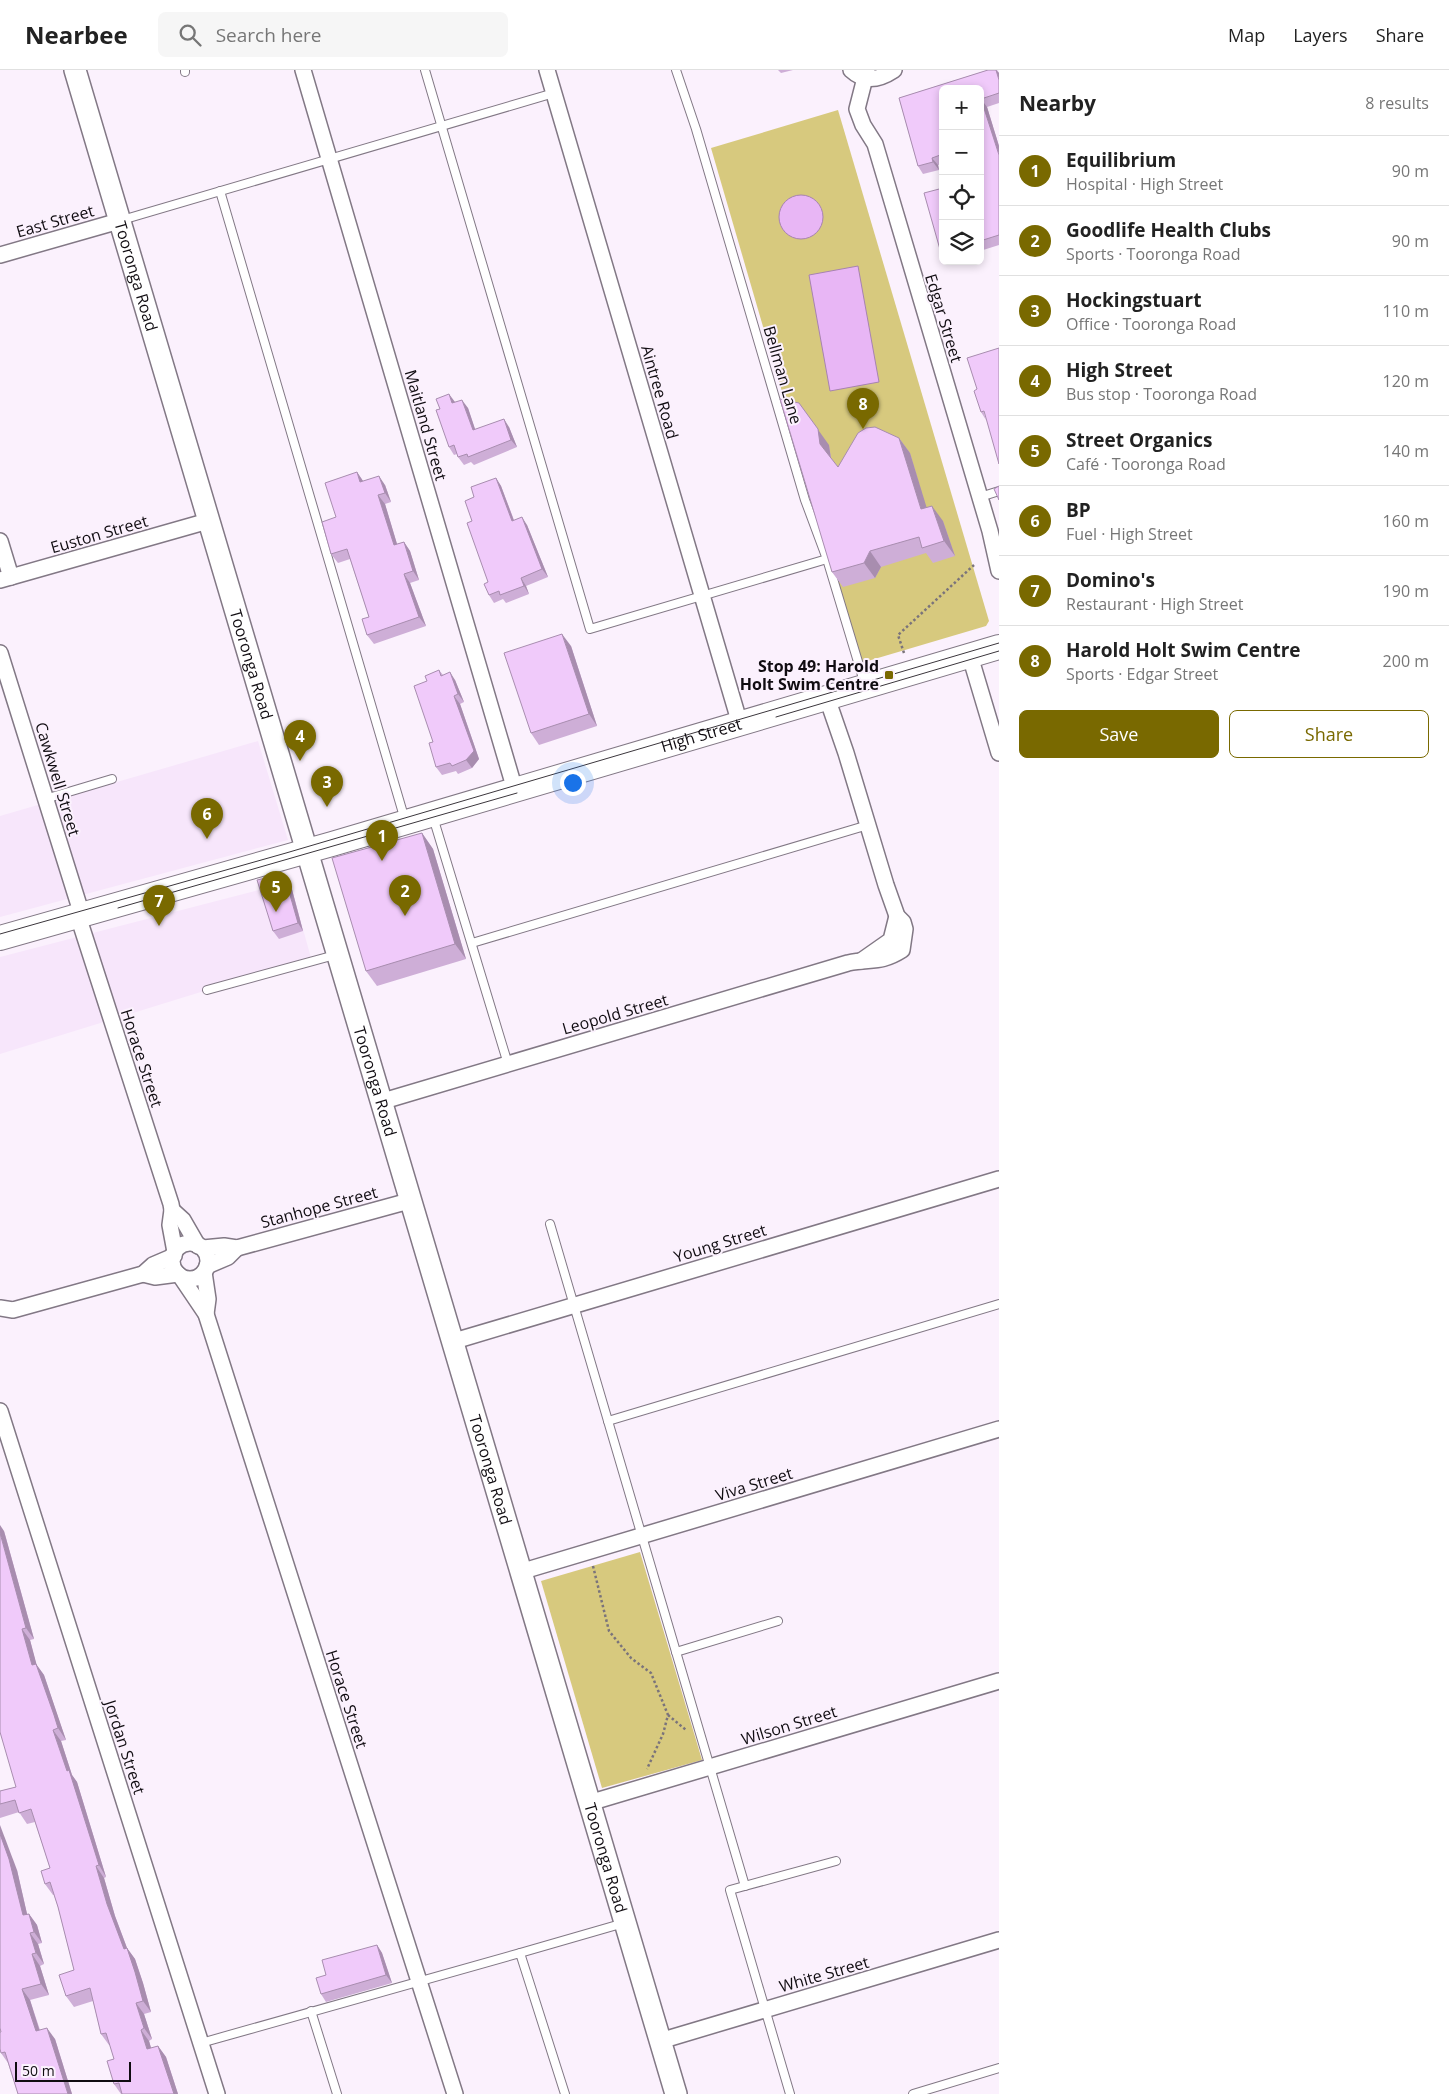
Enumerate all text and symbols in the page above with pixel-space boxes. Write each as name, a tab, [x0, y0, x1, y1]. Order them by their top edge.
search box	[158, 12, 508, 57]
text: Nearbee	[25, 18, 128, 51]
icon: search	[176, 21, 204, 49]
text: Search here	[216, 22, 322, 48]
text: Map	[1228, 23, 1265, 47]
text: Layers	[1293, 23, 1348, 47]
text: Share	[1376, 23, 1424, 47]
map controls	[939, 85, 984, 265]
button: +	[939, 85, 984, 130]
text: Nearby	[1019, 89, 1096, 117]
text: 8 results	[1365, 92, 1429, 114]
button: −	[939, 130, 984, 175]
text: Equilibrium	[1066, 147, 1176, 173]
text: 1	[1030, 160, 1040, 182]
text: 90 m	[1392, 160, 1429, 182]
text: Hospital · High Street	[1066, 173, 1223, 195]
button: locate	[939, 175, 984, 220]
street label: East Street	[14, 199, 97, 243]
text: Goodlife Health Clubs	[1066, 217, 1271, 243]
street label: Tooronga Road	[109, 218, 163, 334]
button: layers	[939, 220, 984, 265]
text: 2	[1030, 230, 1040, 252]
text: 90 m	[1392, 230, 1429, 252]
text: Sports · Tooronga Road	[1066, 243, 1241, 265]
street label: Edgar Street	[920, 271, 968, 365]
text: Hockingstuart	[1066, 287, 1201, 313]
text: 3	[1030, 300, 1040, 322]
text: 110 m	[1383, 300, 1429, 322]
text: Office · Tooronga Road	[1066, 313, 1236, 335]
street label: Bellman Lane	[758, 323, 808, 427]
street label: Aintree Road	[636, 343, 684, 441]
text: High Street	[1066, 357, 1173, 383]
street label: Maitland Street	[400, 367, 452, 483]
text: 4	[1030, 370, 1040, 392]
text: 120 m	[1383, 370, 1429, 392]
text: Bus stop · Tooronga Road	[1066, 383, 1257, 405]
pin: 8	[847, 388, 879, 429]
text: Street Organics	[1066, 427, 1212, 453]
text: 5	[1030, 440, 1040, 462]
text: 140 m	[1383, 440, 1429, 462]
text: Café · Tooronga Road	[1066, 453, 1226, 475]
text: BP	[1066, 497, 1091, 523]
street label: Euston Street	[48, 510, 151, 558]
text: 6	[1030, 510, 1040, 532]
text: 160 m	[1383, 510, 1429, 532]
text: Fuel · High Street	[1066, 523, 1193, 545]
text: Domino's	[1066, 567, 1155, 593]
text: 7	[1030, 580, 1040, 602]
text: 190 m	[1383, 580, 1429, 602]
text: Restaurant · High Street	[1066, 593, 1244, 615]
street label: Tooronga Road	[225, 607, 278, 722]
text: Harold Holt Swim Centre	[1066, 637, 1301, 663]
text: 8	[1030, 650, 1040, 672]
text: 200 m	[1383, 650, 1429, 672]
place label: Stop 49: Harold Holt Swim Centre	[740, 655, 879, 695]
text: Sports · Edgar Street	[1066, 663, 1218, 685]
marker: Stop 49: Harold Holt Swim Centre	[883, 669, 895, 681]
button: Save	[1019, 710, 1219, 758]
button: Share	[1229, 710, 1429, 758]
street label: High Street	[658, 713, 744, 757]
street label: Cawkwell Street	[30, 719, 86, 839]
pin: 4	[284, 720, 316, 761]
pin: 3	[311, 766, 343, 807]
your location	[560, 770, 586, 796]
pin: 6	[191, 798, 223, 839]
pin: 1	[366, 820, 398, 861]
pin: 5	[260, 871, 292, 912]
pin: 2	[389, 875, 421, 916]
pin: 7	[143, 885, 175, 926]
street label: Leopold Street	[560, 988, 671, 1040]
street label: Horace Street	[116, 1006, 168, 1110]
street label: Tooronga Road	[349, 1024, 402, 1139]
street label: Stanhope Street	[258, 1181, 380, 1233]
street label: Young Street	[671, 1218, 769, 1268]
street label: Tooronga Road	[464, 1412, 517, 1527]
street label: Viva Street	[713, 1462, 795, 1506]
street label: Horace Street	[321, 1647, 373, 1751]
street label: Jordan Street	[99, 1695, 151, 1797]
street label: Wilson Street	[739, 1700, 840, 1750]
street label: Tooronga Road	[579, 1800, 633, 1916]
street label: White Street	[777, 1951, 872, 1997]
scale bar	[15, 2059, 131, 2082]
text: 50 m	[22, 2061, 55, 2080]

